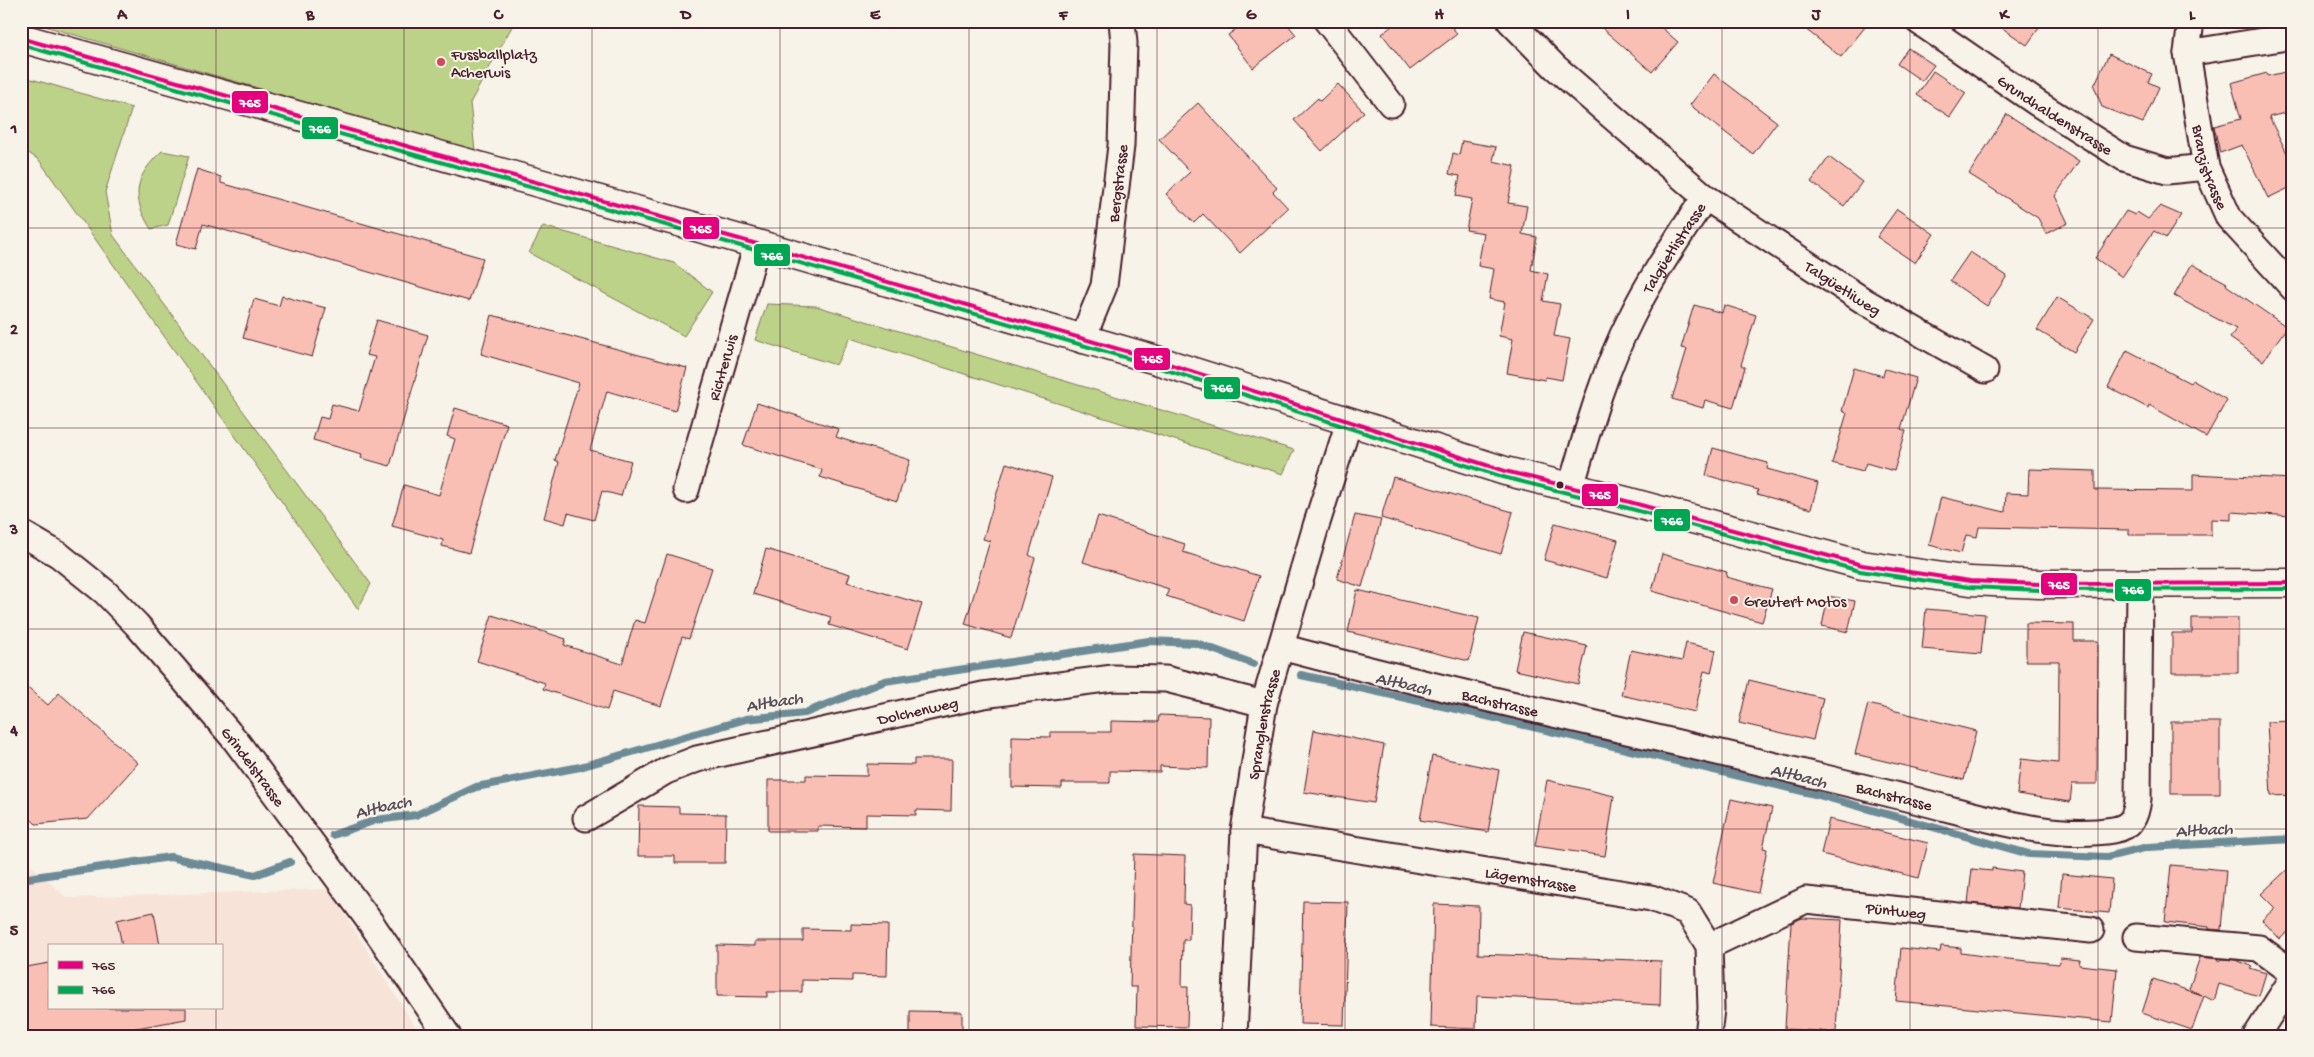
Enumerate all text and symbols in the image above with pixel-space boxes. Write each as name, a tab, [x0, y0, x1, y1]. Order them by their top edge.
text: A	[116, 7, 128, 26]
text: B	[305, 7, 315, 26]
text: C	[493, 7, 504, 26]
text: D	[679, 7, 692, 26]
text: E	[870, 7, 881, 26]
text: F	[1058, 7, 1069, 26]
text: G	[1246, 7, 1257, 26]
text: H	[1434, 7, 1444, 26]
text: I	[1626, 7, 1630, 26]
text: J	[1811, 7, 1822, 26]
text: K	[1999, 7, 2011, 26]
text: L	[2189, 7, 2196, 26]
place label: Fussballplatz Acherwis	[450, 47, 538, 84]
marker: Fussballplatz Acherwis	[435, 56, 447, 68]
street label: Grundhaldenstrasse	[1992, 72, 2115, 162]
line badge: 765	[231, 90, 269, 114]
text: 765	[238, 96, 262, 113]
line badge: 766	[301, 116, 339, 140]
text: 1	[10, 121, 17, 140]
text: 766	[308, 122, 332, 139]
street label: Branzistrasse	[2186, 123, 2230, 214]
street label: Bergstrasse	[1106, 143, 1134, 224]
street label: Talgüetlistrasse	[1639, 199, 1712, 298]
line badge: 765	[682, 216, 720, 240]
text: 765	[689, 222, 713, 239]
line badge: 766	[753, 243, 791, 267]
text: 766	[760, 249, 784, 266]
street label: Talgüetliweg	[1799, 258, 1883, 321]
text: 2	[10, 322, 18, 341]
street label: Richterwis	[706, 332, 744, 403]
line badge: 765	[1133, 347, 1171, 371]
text: 765	[1140, 352, 1164, 369]
line badge: 766	[1203, 376, 1241, 400]
text: 766	[1210, 381, 1234, 398]
unlabelled marker	[1555, 480, 1565, 490]
line badge: 765	[1581, 483, 1619, 507]
text: 765	[1588, 488, 1612, 505]
line badge: 766	[1653, 508, 1691, 532]
text: 766	[1660, 514, 1684, 531]
text: 3	[9, 522, 18, 541]
line badge: 765	[2040, 572, 2078, 596]
text: 765	[2047, 578, 2071, 595]
line badge: 766	[2114, 578, 2152, 602]
text: 766	[2121, 583, 2145, 600]
marker: Greutert Motos	[1728, 594, 1740, 606]
place label: Greutert Motos	[1744, 594, 1848, 613]
street label: Spranglenstrasse	[1246, 666, 1287, 781]
water label: Altbach	[1373, 669, 1434, 702]
street label: Bachstrasse	[1458, 687, 1540, 723]
water label: Altbach	[744, 689, 805, 718]
street label: Dolchenweg	[875, 695, 960, 732]
text: 4	[9, 723, 18, 742]
street label: Grindelstrasse	[215, 724, 288, 812]
water label: Altbach	[1768, 760, 1829, 795]
street label: Bachstrasse	[1853, 779, 1934, 817]
water label: Altbach	[353, 792, 414, 825]
water label: Altbach	[2175, 819, 2234, 843]
street label: Lägernstrasse	[1483, 865, 1578, 899]
street label: Püntweg	[1864, 900, 1927, 926]
text: 5	[10, 923, 19, 942]
legend	[48, 944, 222, 1010]
text: 765	[91, 958, 115, 976]
text: 766	[91, 982, 115, 1000]

